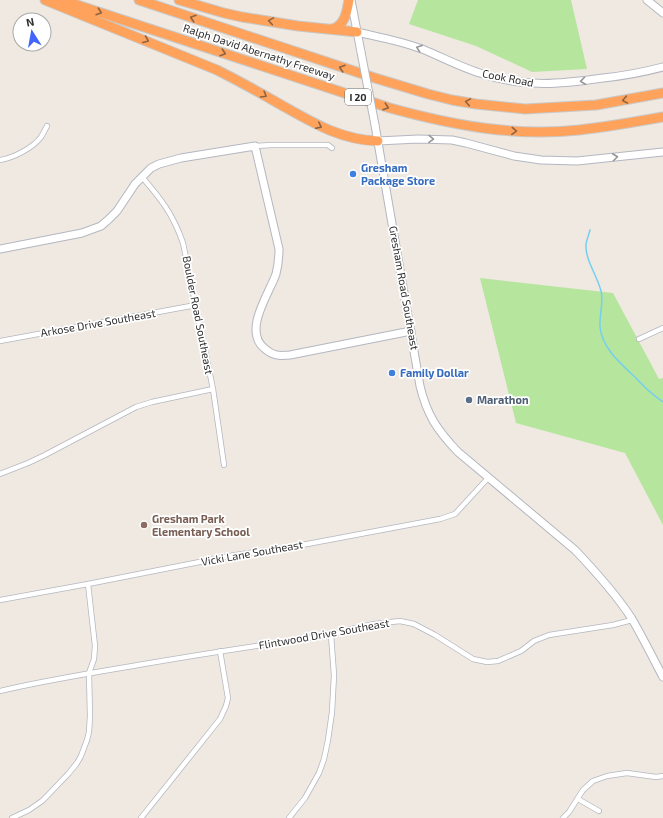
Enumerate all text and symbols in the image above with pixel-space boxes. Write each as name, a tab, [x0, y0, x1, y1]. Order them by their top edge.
one-way arrow	[96, 7, 103, 16]
north arrow	[12, 12, 52, 52]
one-way arrow	[189, 14, 196, 23]
text: N	[25, 15, 35, 29]
one-way arrow	[268, 17, 274, 26]
street label: Ralph David Abernathy Freeway	[182, 21, 337, 82]
one-way arrow	[143, 36, 150, 44]
one-way arrow	[416, 45, 423, 53]
one-way arrow	[219, 48, 226, 57]
one-way arrow	[339, 64, 346, 72]
street label: Cook Road	[481, 66, 535, 89]
one-way arrow	[580, 76, 586, 85]
road number: I 20	[345, 89, 371, 105]
one-way arrow	[260, 90, 267, 97]
one-way arrow	[622, 95, 628, 103]
one-way arrow	[464, 99, 471, 107]
one-way arrow	[383, 102, 390, 110]
one-way arrow	[314, 121, 322, 129]
one-way arrow	[511, 127, 517, 135]
one-way arrow	[428, 135, 434, 143]
one-way arrow	[612, 153, 618, 162]
place label: Gresham Package Store	[361, 161, 435, 187]
marker: Gresham Package Store	[348, 169, 358, 179]
street label: Gresham Road Southeast	[387, 225, 422, 351]
street label: Boulder Road Southeast	[181, 255, 216, 375]
street label: Arkose Drive Southeast	[39, 306, 156, 339]
place label: Family Dollar	[400, 366, 469, 380]
marker: Family Dollar	[387, 368, 397, 378]
place label: Marathon	[477, 393, 529, 406]
marker: Marathon	[464, 395, 474, 405]
place label: Gresham Park Elementary School	[152, 512, 250, 539]
marker: Gresham Park Elementary School	[139, 520, 149, 530]
street label: Vicki Lane Southeast	[200, 537, 304, 568]
street label: Flintwood Drive Southeast	[258, 616, 390, 651]

